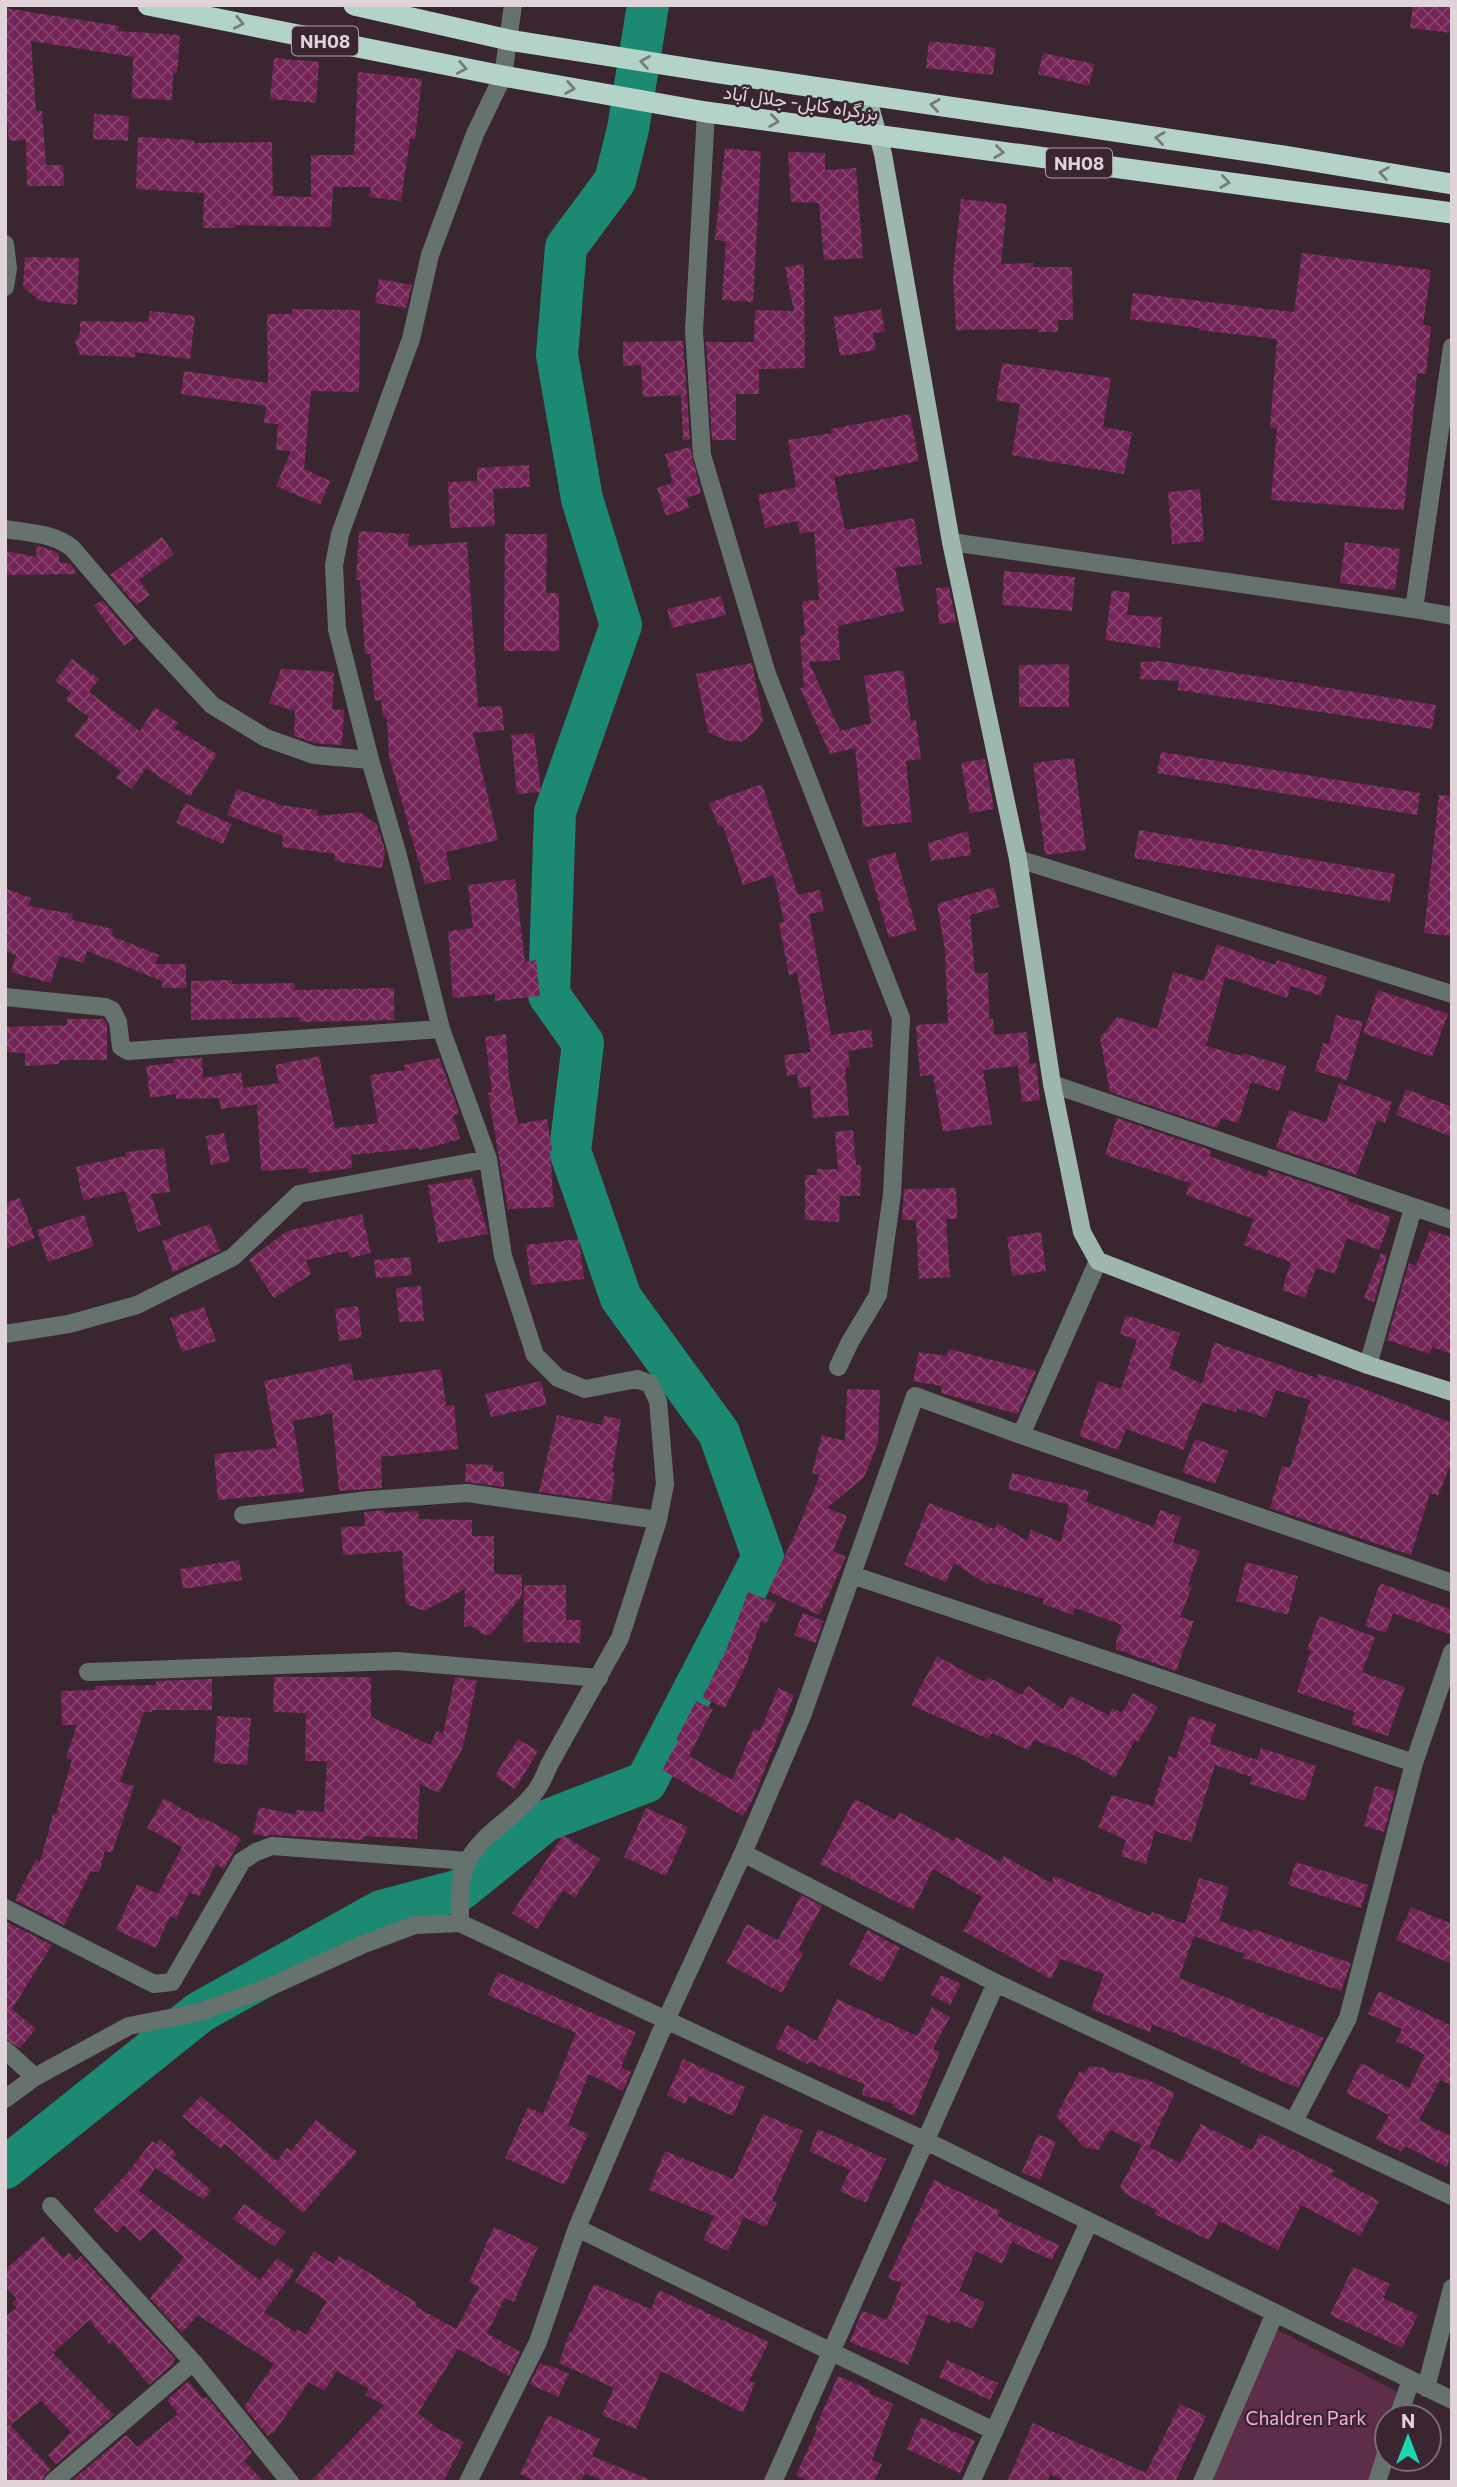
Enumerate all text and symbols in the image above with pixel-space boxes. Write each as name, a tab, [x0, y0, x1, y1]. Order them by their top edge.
one-way arrow	[233, 15, 245, 30]
road number: NH08	[292, 26, 358, 56]
one-way arrow	[639, 55, 650, 70]
one-way arrow	[456, 60, 468, 75]
one-way arrow	[564, 80, 576, 95]
street label: بزرگراه کابل- جلال آباد	[722, 80, 880, 125]
one-way arrow	[929, 97, 940, 112]
one-way arrow	[768, 114, 780, 129]
one-way arrow	[1154, 131, 1166, 146]
one-way arrow	[993, 144, 1005, 159]
road number: NH08	[1046, 148, 1112, 178]
one-way arrow	[1379, 166, 1390, 181]
one-way arrow	[1219, 174, 1231, 189]
north arrow	[1373, 2403, 1443, 2473]
park label: Chaldren Park	[1245, 2406, 1367, 2429]
text: N	[1401, 2409, 1415, 2432]

